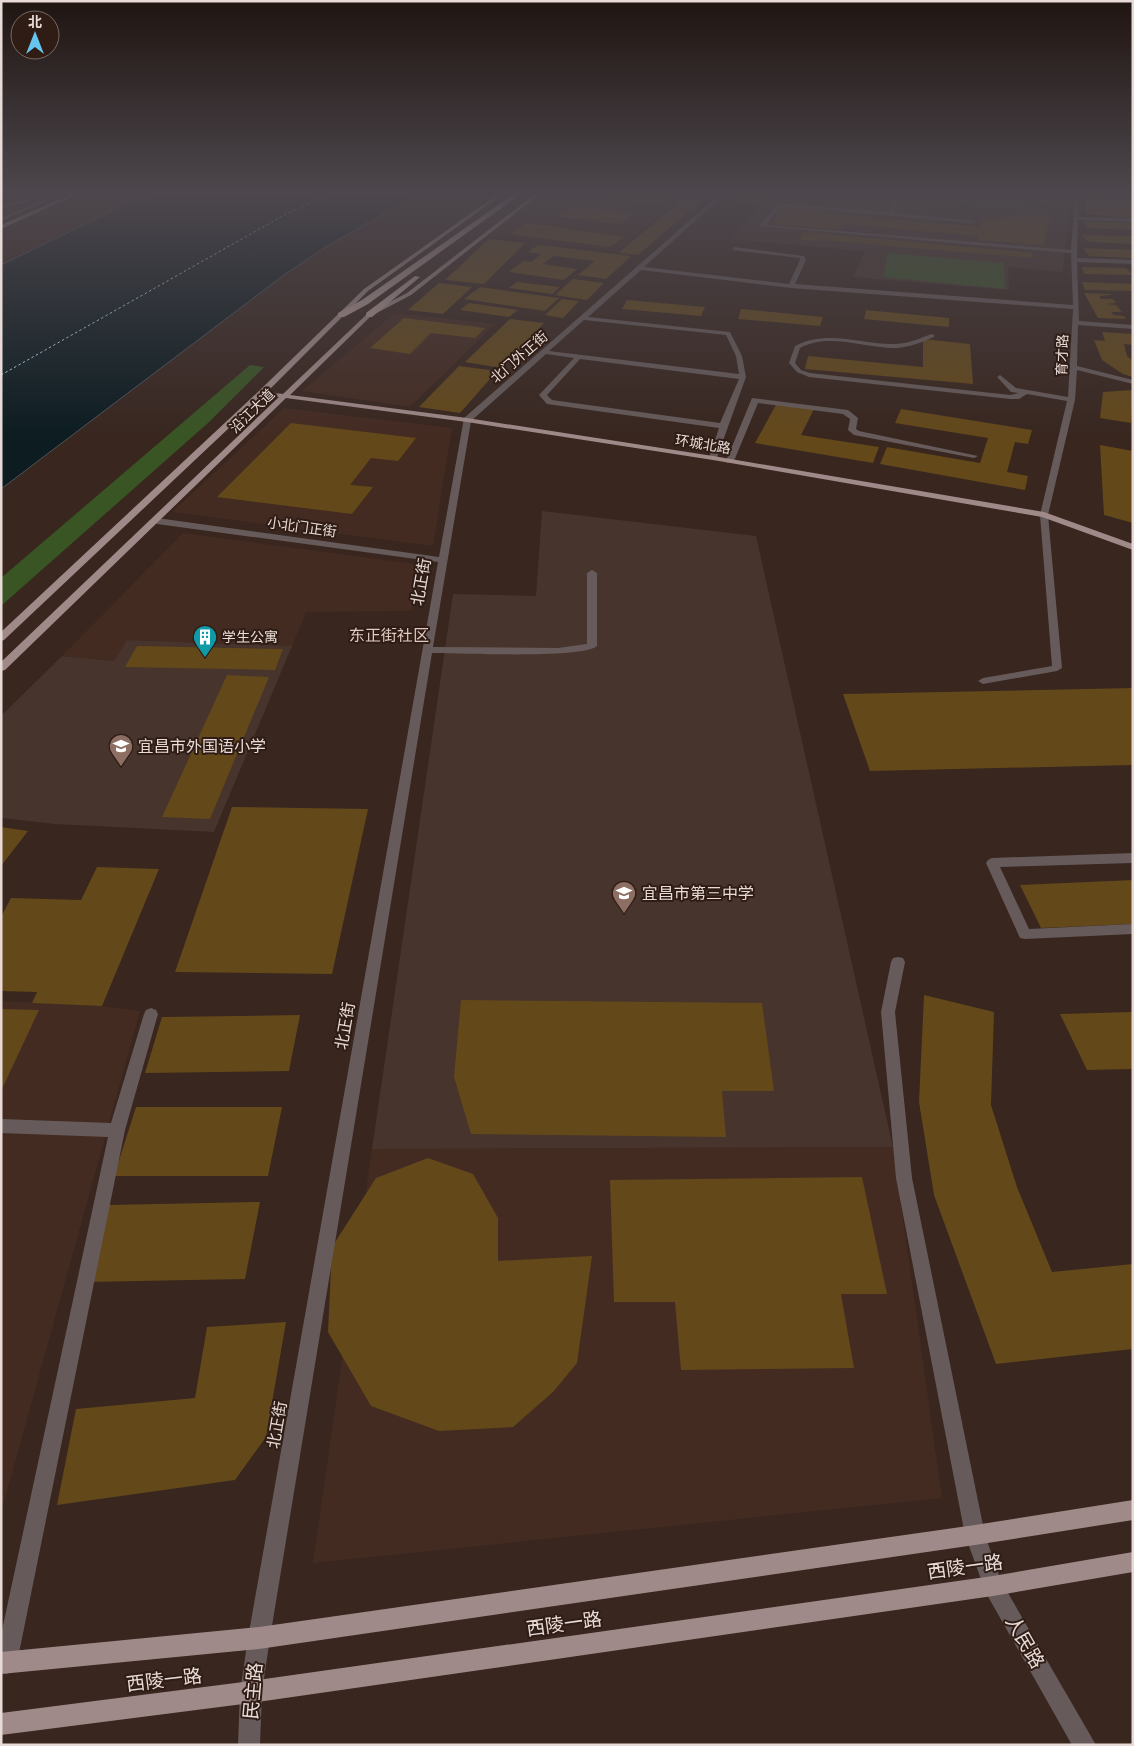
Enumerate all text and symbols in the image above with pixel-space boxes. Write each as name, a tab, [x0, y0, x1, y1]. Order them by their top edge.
north arrow	[10, 10, 60, 60]
text: 北	[28, 13, 42, 31]
street label: 北门外正街	[487, 327, 551, 387]
street label: 育才路	[1052, 334, 1072, 376]
street label: 沿江大道	[226, 385, 278, 437]
street label: 环城北路	[674, 431, 732, 457]
street label: 小北门正街	[266, 513, 338, 541]
street label: 北正街	[406, 557, 436, 607]
building icon: 学生公寓	[192, 624, 218, 658]
district label: 东正街社区	[349, 625, 429, 646]
place label: 学生公寓	[222, 628, 278, 646]
school or university icon: 宜昌市外国语小学	[108, 733, 134, 767]
place label: 宜昌市外国语小学	[138, 736, 266, 757]
school or university icon: 宜昌市第三中学	[611, 880, 637, 914]
place label: 宜昌市第三中学	[642, 883, 754, 904]
street label: 北正街	[330, 1001, 360, 1051]
street label: 北正街	[262, 1400, 292, 1450]
street label: 西陵一路	[926, 1549, 1004, 1585]
street label: 西陵一路	[525, 1606, 603, 1642]
street label: 人民路	[1000, 1611, 1050, 1673]
street label: 民主路	[238, 1662, 268, 1720]
street label: 西陵一路	[125, 1663, 203, 1697]

